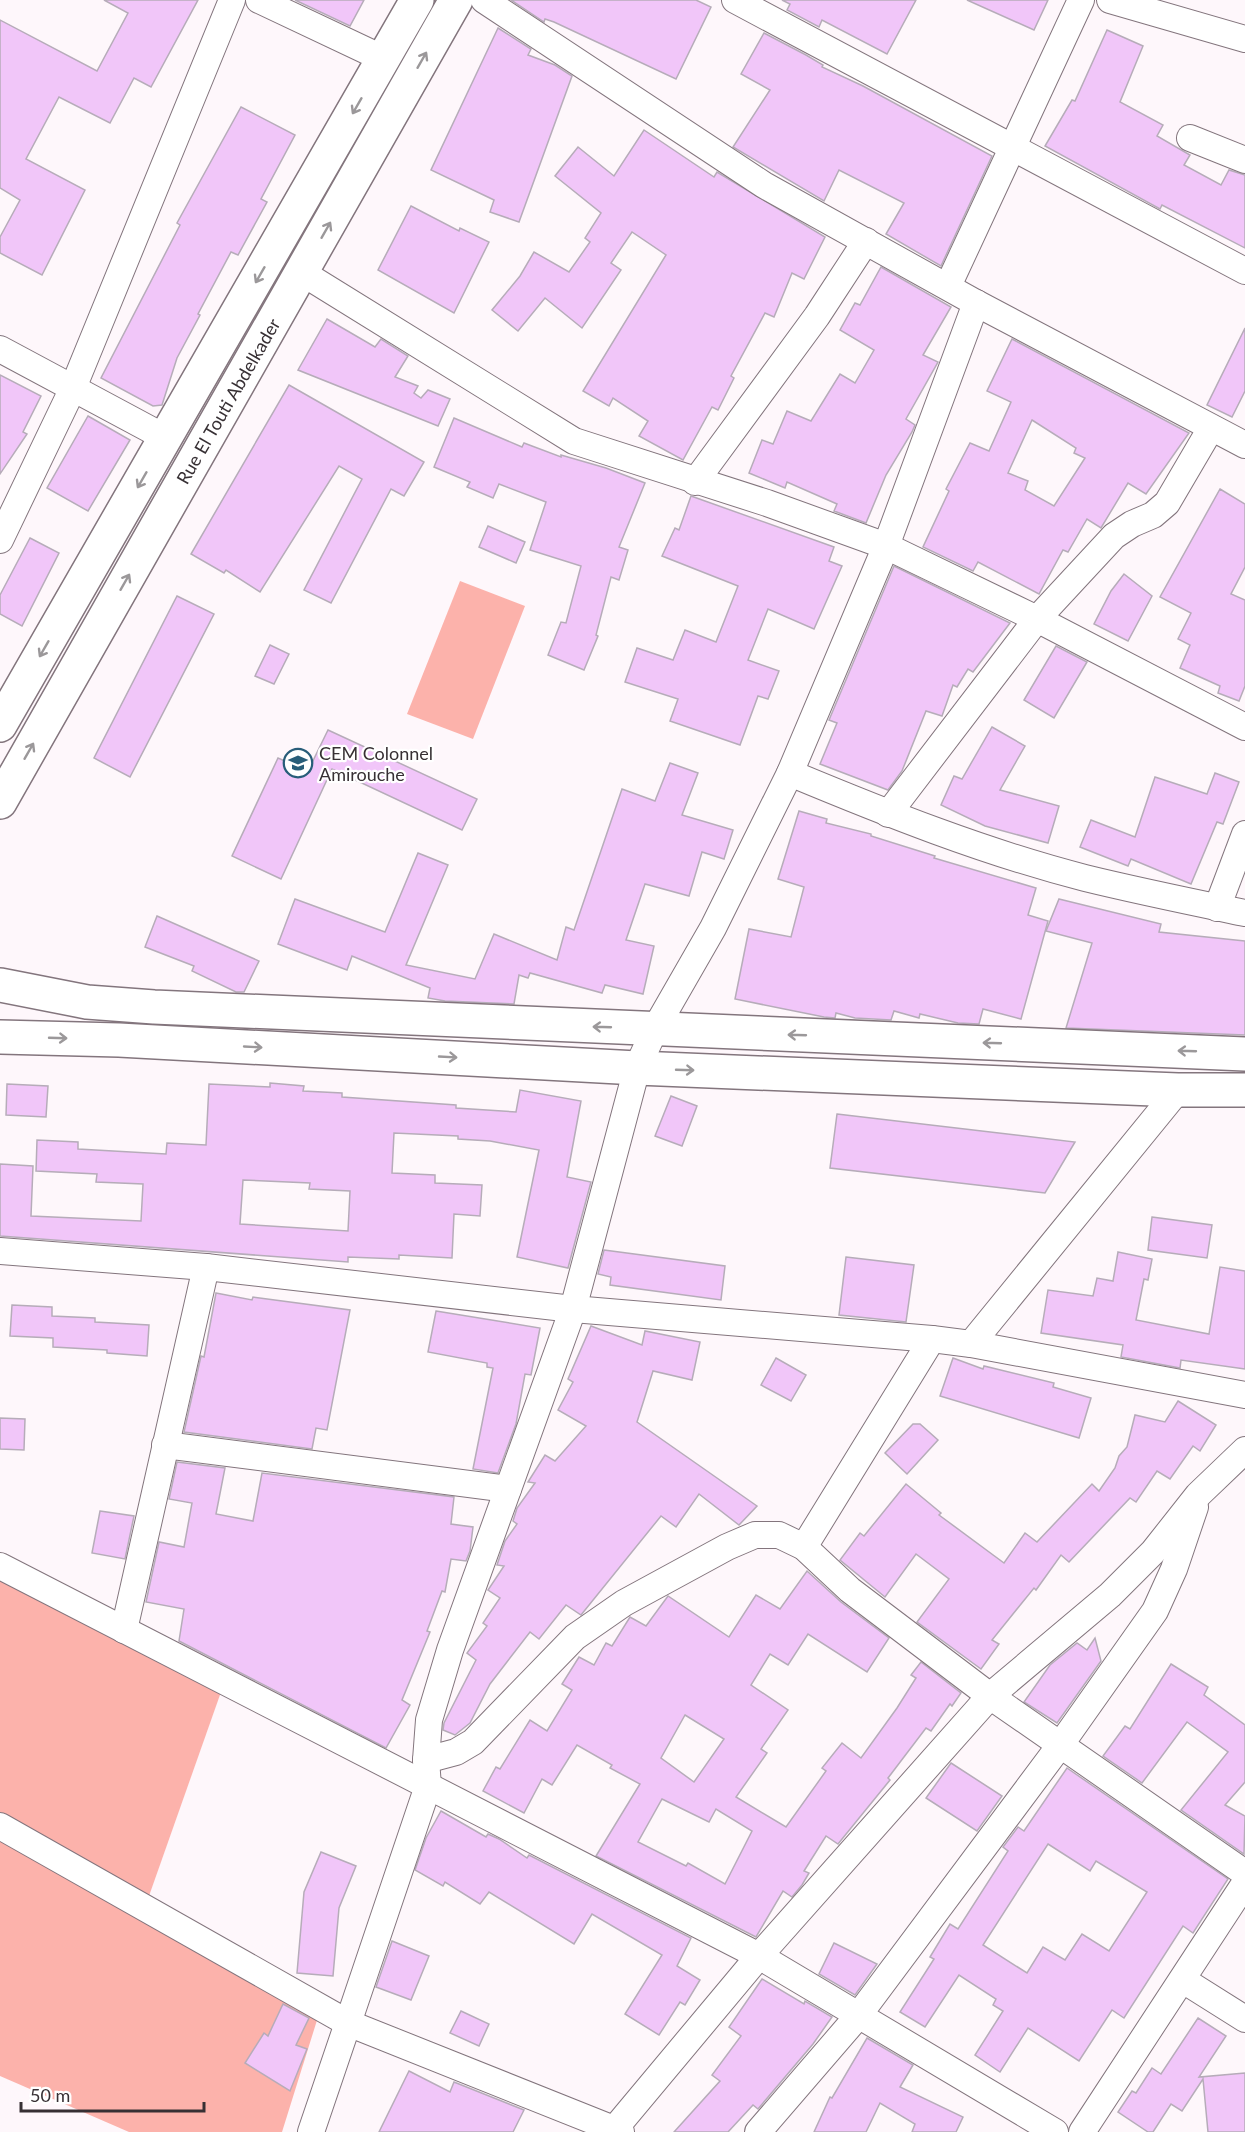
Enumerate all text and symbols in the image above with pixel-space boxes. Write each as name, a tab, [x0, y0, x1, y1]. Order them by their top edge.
one-way arrow	[416, 52, 428, 69]
one-way arrow	[351, 97, 363, 114]
one-way arrow	[321, 221, 332, 239]
one-way arrow	[254, 265, 265, 283]
street label: Rue El Touti Abdelkader	[172, 314, 285, 488]
one-way arrow	[135, 471, 147, 488]
one-way arrow	[120, 573, 132, 590]
one-way arrow	[38, 640, 50, 657]
place label: CEM Colonnel Amirouche	[319, 742, 433, 785]
one-way arrow	[23, 743, 35, 760]
school or university icon: CEM Colonnel Amirouche	[282, 747, 314, 779]
one-way arrow	[593, 1021, 613, 1032]
one-way arrow	[787, 1029, 807, 1041]
one-way arrow	[48, 1033, 68, 1044]
one-way arrow	[982, 1038, 1002, 1049]
one-way arrow	[243, 1041, 263, 1052]
one-way arrow	[1177, 1046, 1197, 1057]
one-way arrow	[438, 1051, 458, 1062]
one-way arrow	[674, 1065, 694, 1076]
scale bar	[21, 2075, 204, 2113]
text: 50 m	[30, 2084, 70, 2106]

